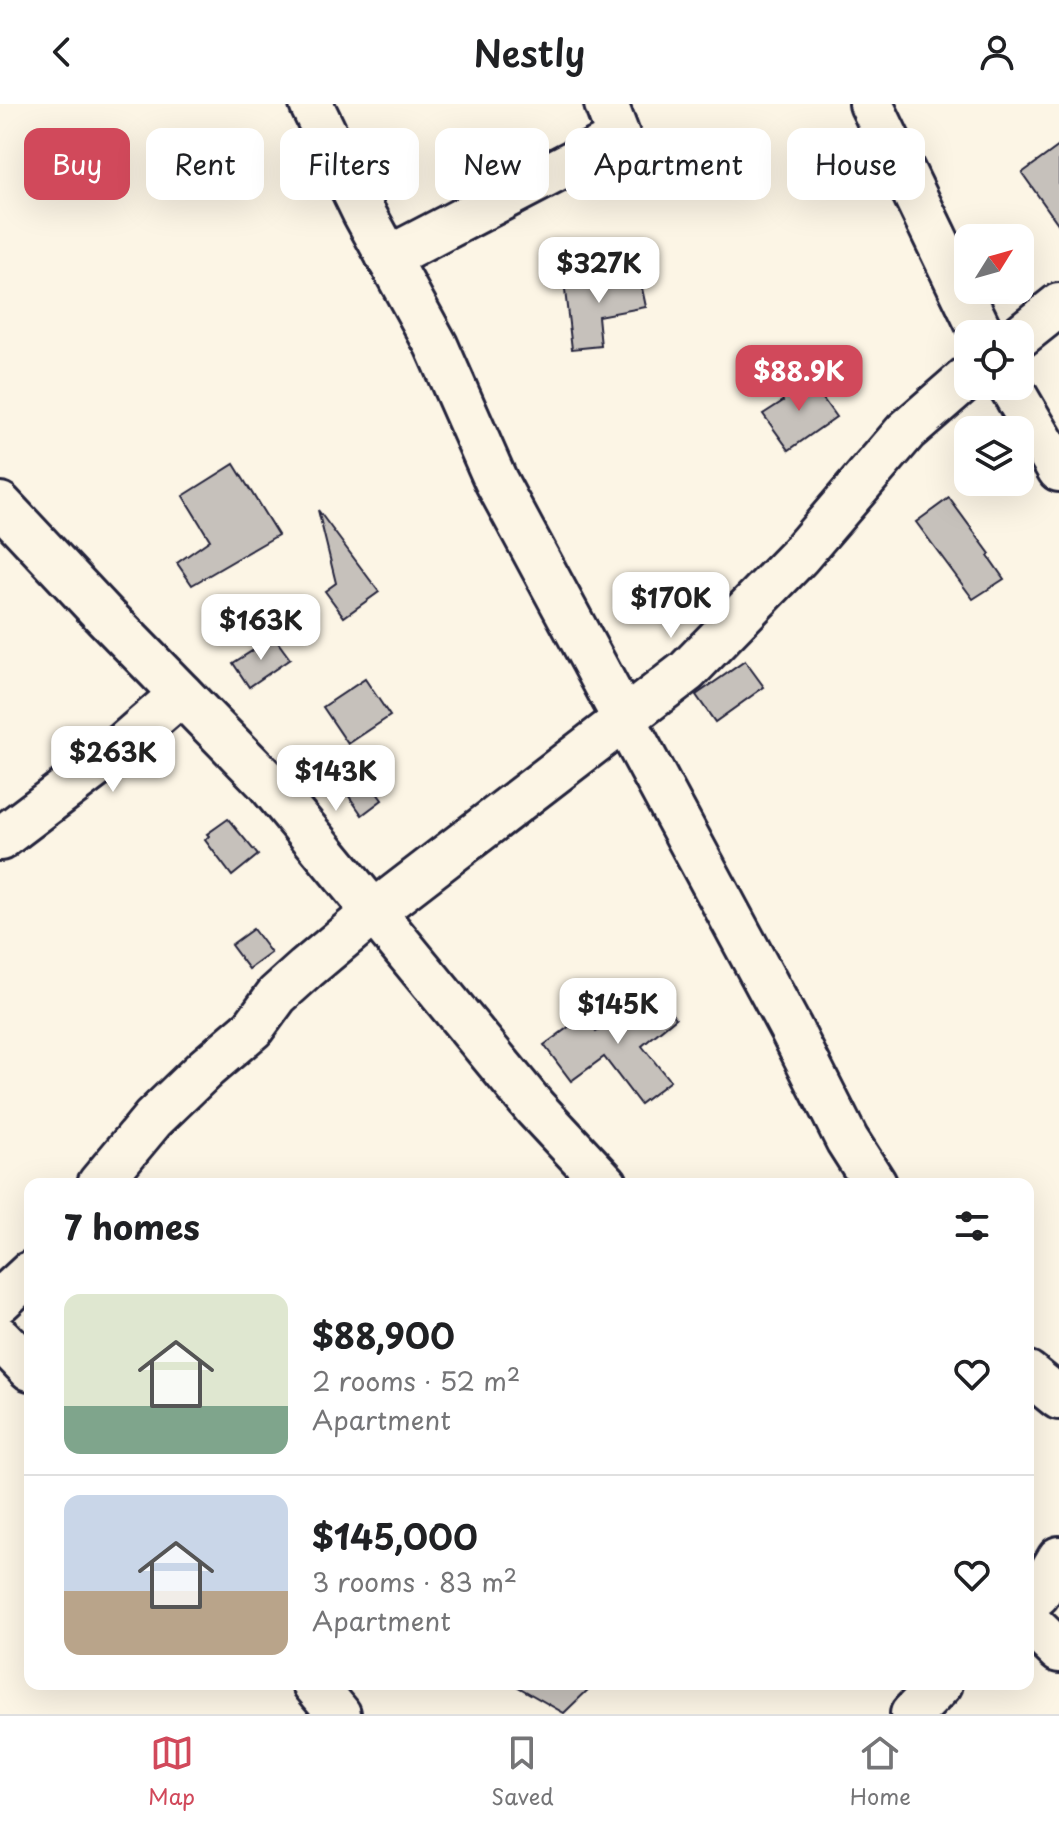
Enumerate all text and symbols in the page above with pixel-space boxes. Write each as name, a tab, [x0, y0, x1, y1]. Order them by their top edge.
text: Nestly	[474, 25, 585, 79]
icon: back	[40, 30, 84, 74]
icon: person	[975, 30, 1019, 74]
chip: Buy	[24, 128, 130, 200]
chip: Rent	[146, 128, 264, 200]
chip: Filters	[280, 128, 419, 200]
chip: New	[435, 128, 549, 200]
chip: Apartment	[565, 128, 771, 200]
chip: House	[787, 128, 925, 200]
north arrow	[954, 224, 1034, 304]
map controls	[954, 224, 1034, 496]
pin: $327K	[543, 237, 655, 305]
text: $327K	[556, 243, 642, 282]
button: locate	[954, 320, 1034, 400]
pin: $88.9K	[734, 345, 864, 413]
text: $88.9K	[754, 351, 844, 390]
button: layers	[954, 416, 1034, 496]
pin: $170K	[615, 572, 727, 640]
text: $170K	[630, 578, 712, 617]
pin: $163K	[205, 594, 317, 662]
text: $163K	[219, 600, 303, 639]
pin: $263K	[57, 726, 169, 794]
text: $263K	[69, 732, 157, 771]
pin: $143K	[280, 745, 392, 813]
text: $143K	[295, 751, 377, 790]
pin: $145K	[562, 978, 674, 1046]
text: $145K	[577, 984, 659, 1023]
text: 7 homes	[64, 1200, 200, 1252]
icon: filters	[950, 1204, 994, 1248]
text: $88,900	[312, 1309, 455, 1361]
icon: home	[128, 1326, 224, 1422]
icon: heart	[950, 1352, 994, 1396]
text: 2 rooms · 52 m²	[312, 1361, 520, 1400]
text: Apartment	[312, 1400, 451, 1439]
text: $145,000	[312, 1510, 478, 1562]
icon: home	[128, 1527, 224, 1623]
icon: heart	[950, 1553, 994, 1597]
text: 3 rooms · 83 m²	[312, 1562, 517, 1601]
text: Apartment	[312, 1601, 451, 1640]
tab: Map	[148, 1731, 195, 1812]
tab: Saved	[491, 1731, 554, 1812]
tab: Home	[850, 1731, 911, 1812]

